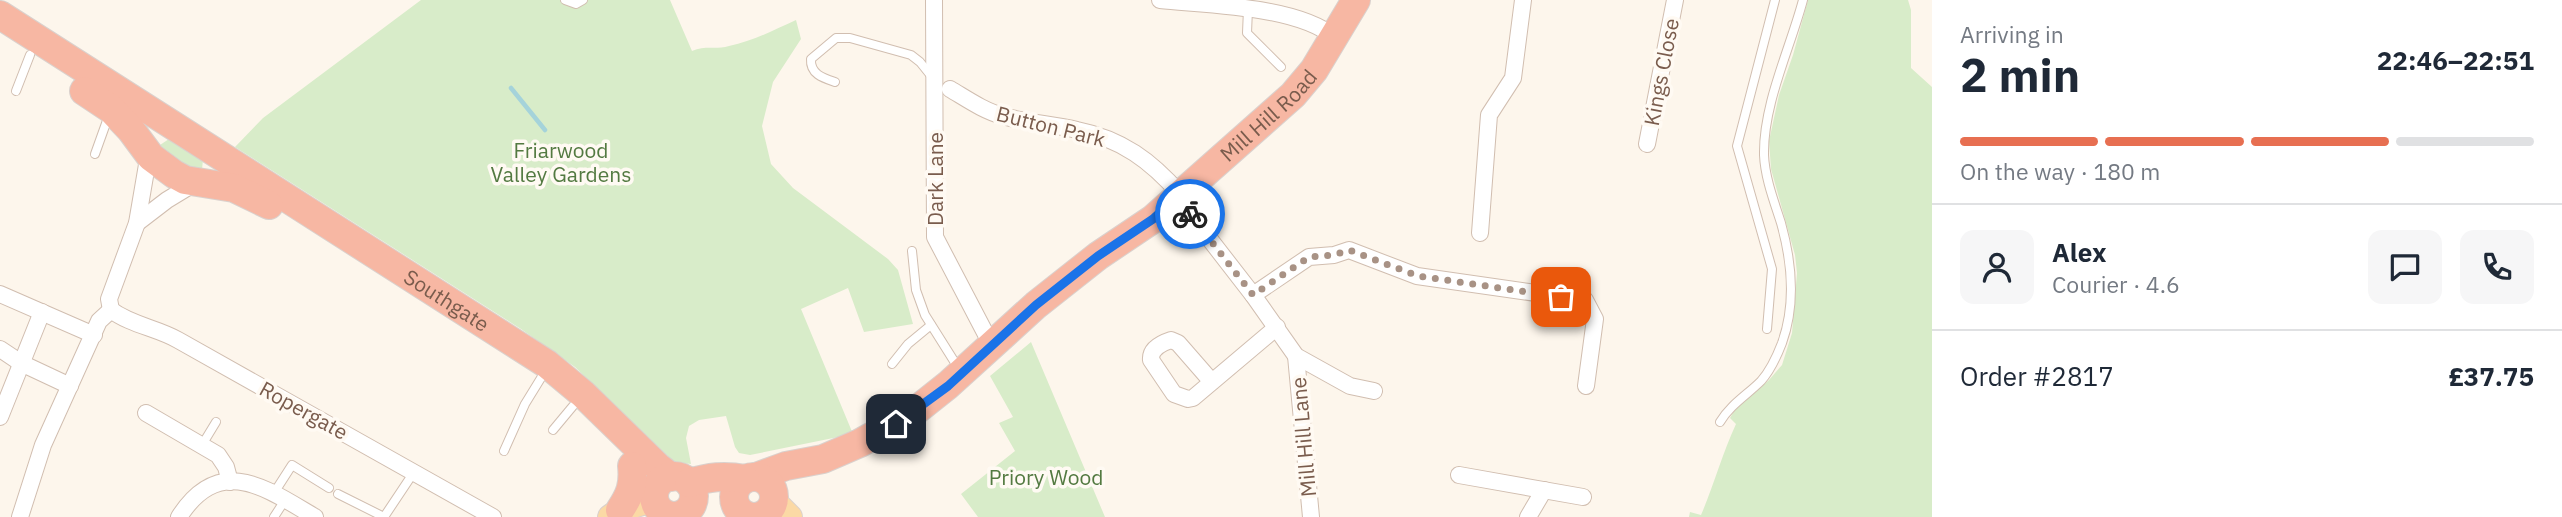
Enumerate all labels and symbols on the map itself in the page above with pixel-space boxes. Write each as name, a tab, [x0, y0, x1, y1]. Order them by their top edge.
street label: Kings Close	[1637, 16, 1685, 128]
street label: Mill Hill Road	[1214, 63, 1323, 168]
street label: Button Park	[994, 99, 1108, 153]
street label: Dark Lane	[921, 132, 949, 226]
park label: Friarwood Valley Gardens	[491, 136, 631, 188]
courier	[1155, 179, 1225, 249]
street label: Southgate	[399, 262, 495, 338]
pin	[1531, 267, 1591, 327]
street label: Ropergate	[255, 374, 353, 446]
street label: Mill Hill Lane	[1284, 376, 1322, 498]
pin	[866, 394, 926, 454]
park label: Priory Wood	[989, 463, 1103, 491]

